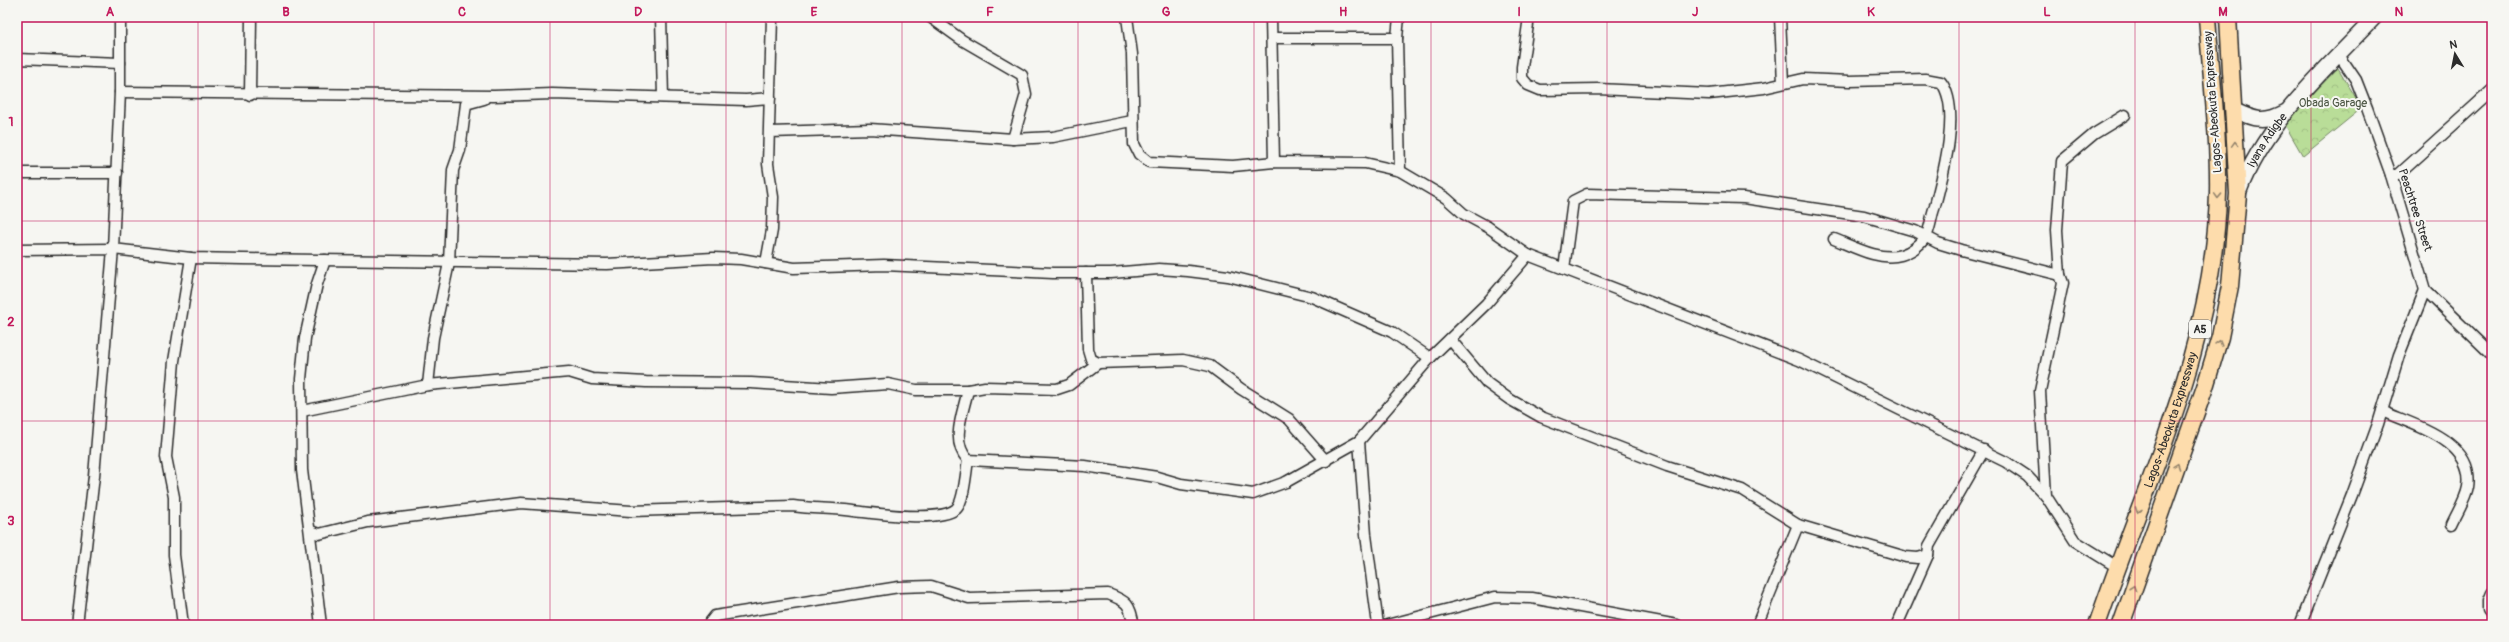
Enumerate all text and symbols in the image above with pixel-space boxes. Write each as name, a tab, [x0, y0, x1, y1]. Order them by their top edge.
text: A	[106, 4, 115, 20]
text: B	[282, 4, 290, 20]
text: C	[458, 4, 466, 20]
text: D	[634, 4, 642, 20]
text: E	[811, 4, 818, 20]
text: F	[986, 4, 994, 20]
text: G	[1162, 4, 1171, 20]
text: H	[1339, 4, 1347, 20]
text: I	[1517, 4, 1521, 20]
text: J	[1692, 4, 1698, 20]
text: K	[1867, 4, 1875, 20]
text: L	[2043, 4, 2051, 20]
text: M	[2218, 4, 2228, 20]
text: N	[2395, 4, 2404, 20]
street label: Lagos-Abeokuta Expressway	[2201, 31, 2225, 173]
north arrow	[2435, 34, 2475, 74]
text: N	[2449, 37, 2459, 52]
park label: Obada Garage	[2299, 96, 2367, 111]
street label: Iyana Adigbe	[2244, 110, 2290, 170]
text: 1	[8, 114, 14, 130]
one-way arrow	[2231, 141, 2240, 147]
street label: Peachtree Street	[2395, 167, 2435, 253]
one-way arrow	[2213, 193, 2222, 199]
text: 2	[7, 314, 15, 330]
road number: A5	[2189, 320, 2211, 338]
one-way arrow	[2214, 339, 2222, 346]
street label: Lagos-Abeokuta Expressway	[2141, 350, 2200, 490]
one-way arrow	[2172, 462, 2180, 469]
one-way arrow	[2134, 506, 2142, 513]
text: 3	[7, 513, 15, 529]
one-way arrow	[2128, 585, 2137, 592]

